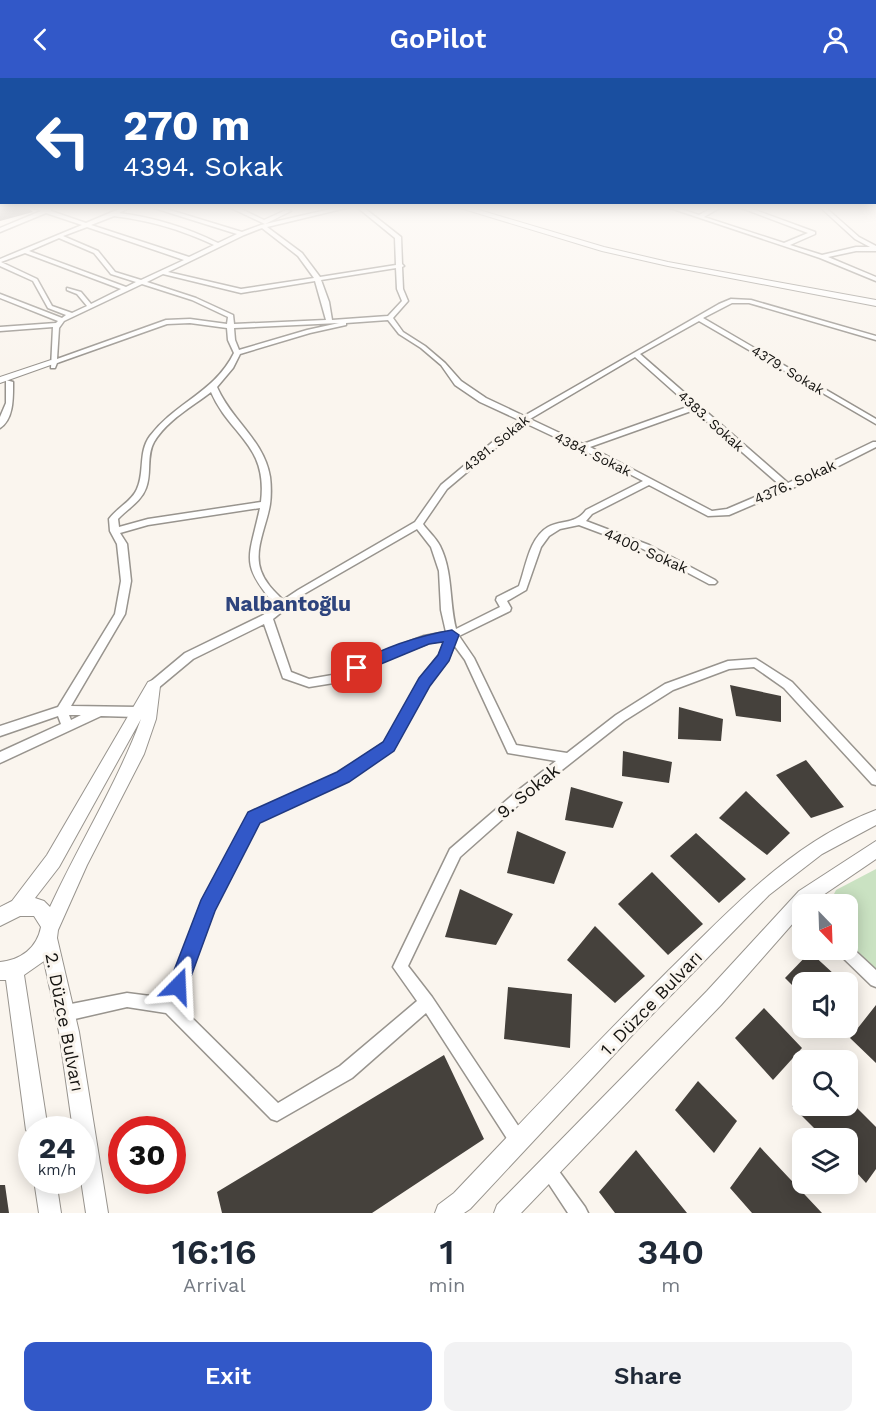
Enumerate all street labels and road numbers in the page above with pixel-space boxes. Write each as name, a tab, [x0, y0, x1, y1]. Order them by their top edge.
street label: 4379. Sokak	[749, 342, 827, 398]
street label: 4383. Sokak	[675, 387, 747, 455]
street label: 4381. Sokak	[460, 411, 532, 474]
street label: 4384. Sokak	[552, 429, 634, 479]
street label: 4376. Sokak	[751, 456, 839, 508]
street label: 4400. Sokak	[601, 525, 691, 578]
street label: 9. Sokak	[492, 759, 564, 823]
street label: 1. Düzce Bulvarı	[596, 946, 706, 1060]
street label: 2. Düzce Bulvarı	[41, 951, 89, 1093]

